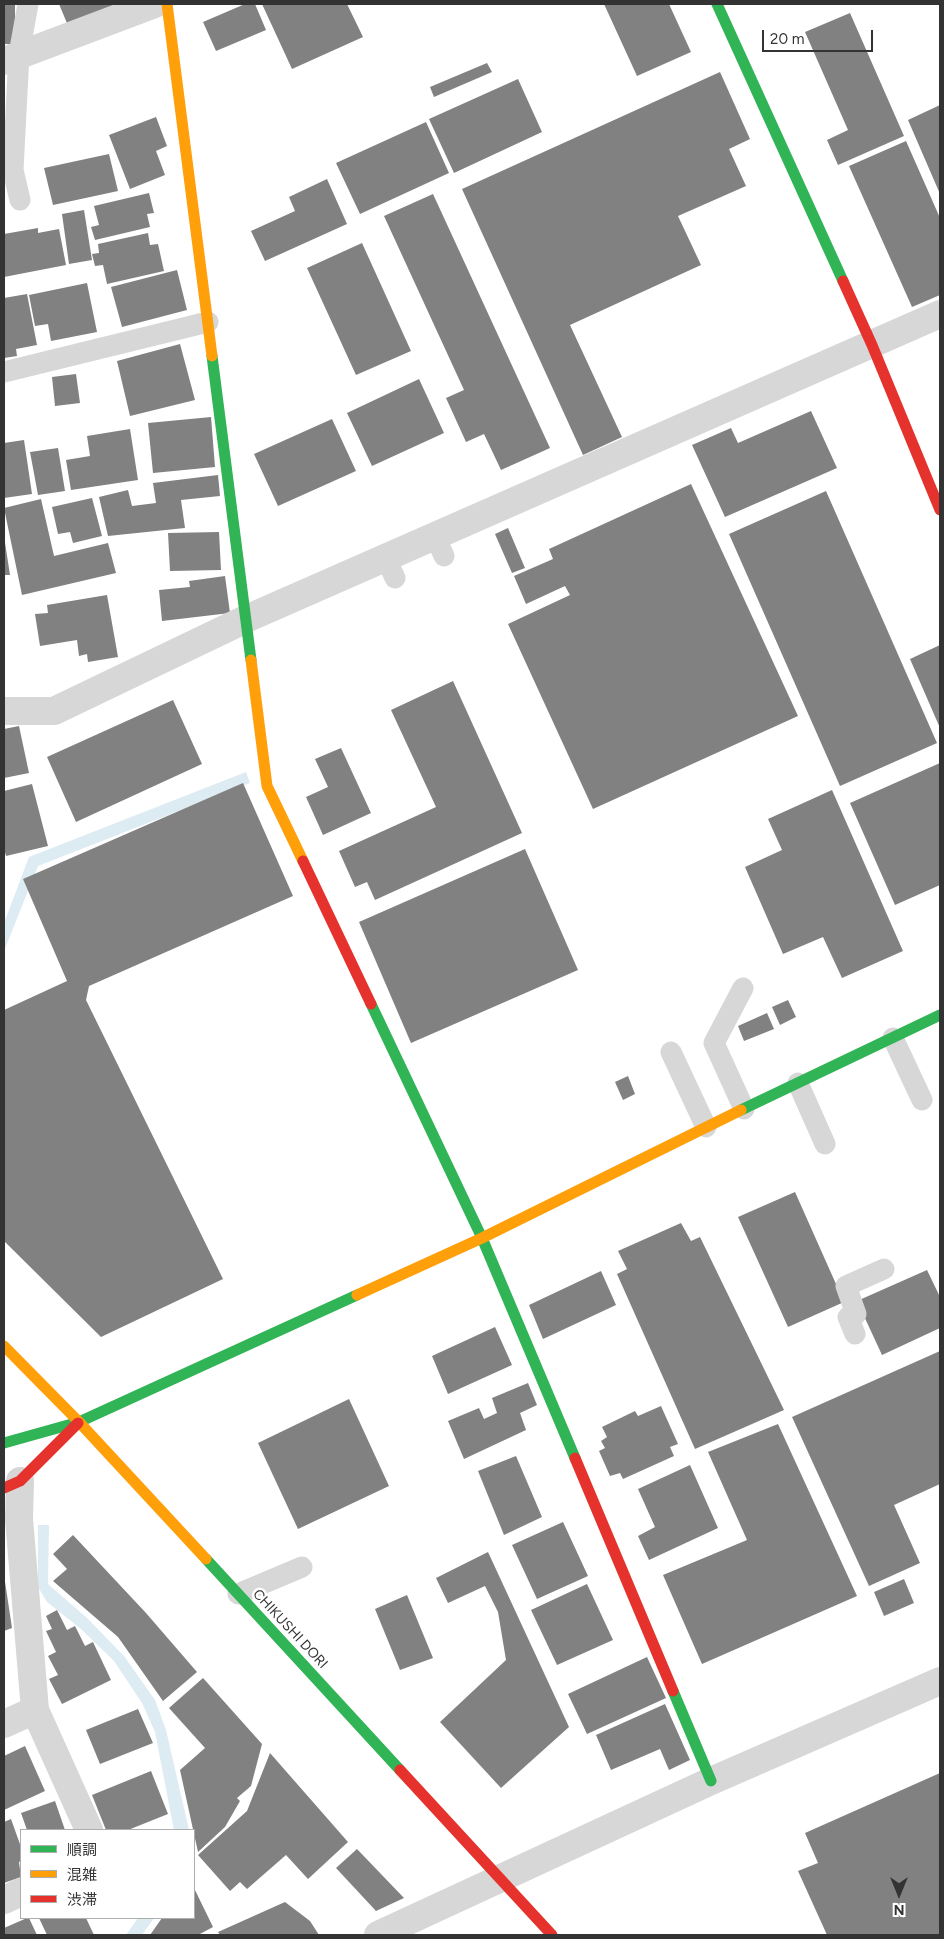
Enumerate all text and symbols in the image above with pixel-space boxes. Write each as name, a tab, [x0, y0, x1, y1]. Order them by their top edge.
scale bar	[764, 20, 875, 52]
text: 20 m	[770, 30, 804, 48]
street label: CHIKUSHI DORI	[249, 1586, 331, 1672]
legend	[20, 1829, 195, 1919]
text: 順調	[67, 1841, 97, 1859]
text: 混雑	[67, 1866, 97, 1884]
north arrow	[874, 1869, 924, 1919]
text: 渋滞	[67, 1891, 97, 1909]
text: N	[894, 1901, 904, 1918]

